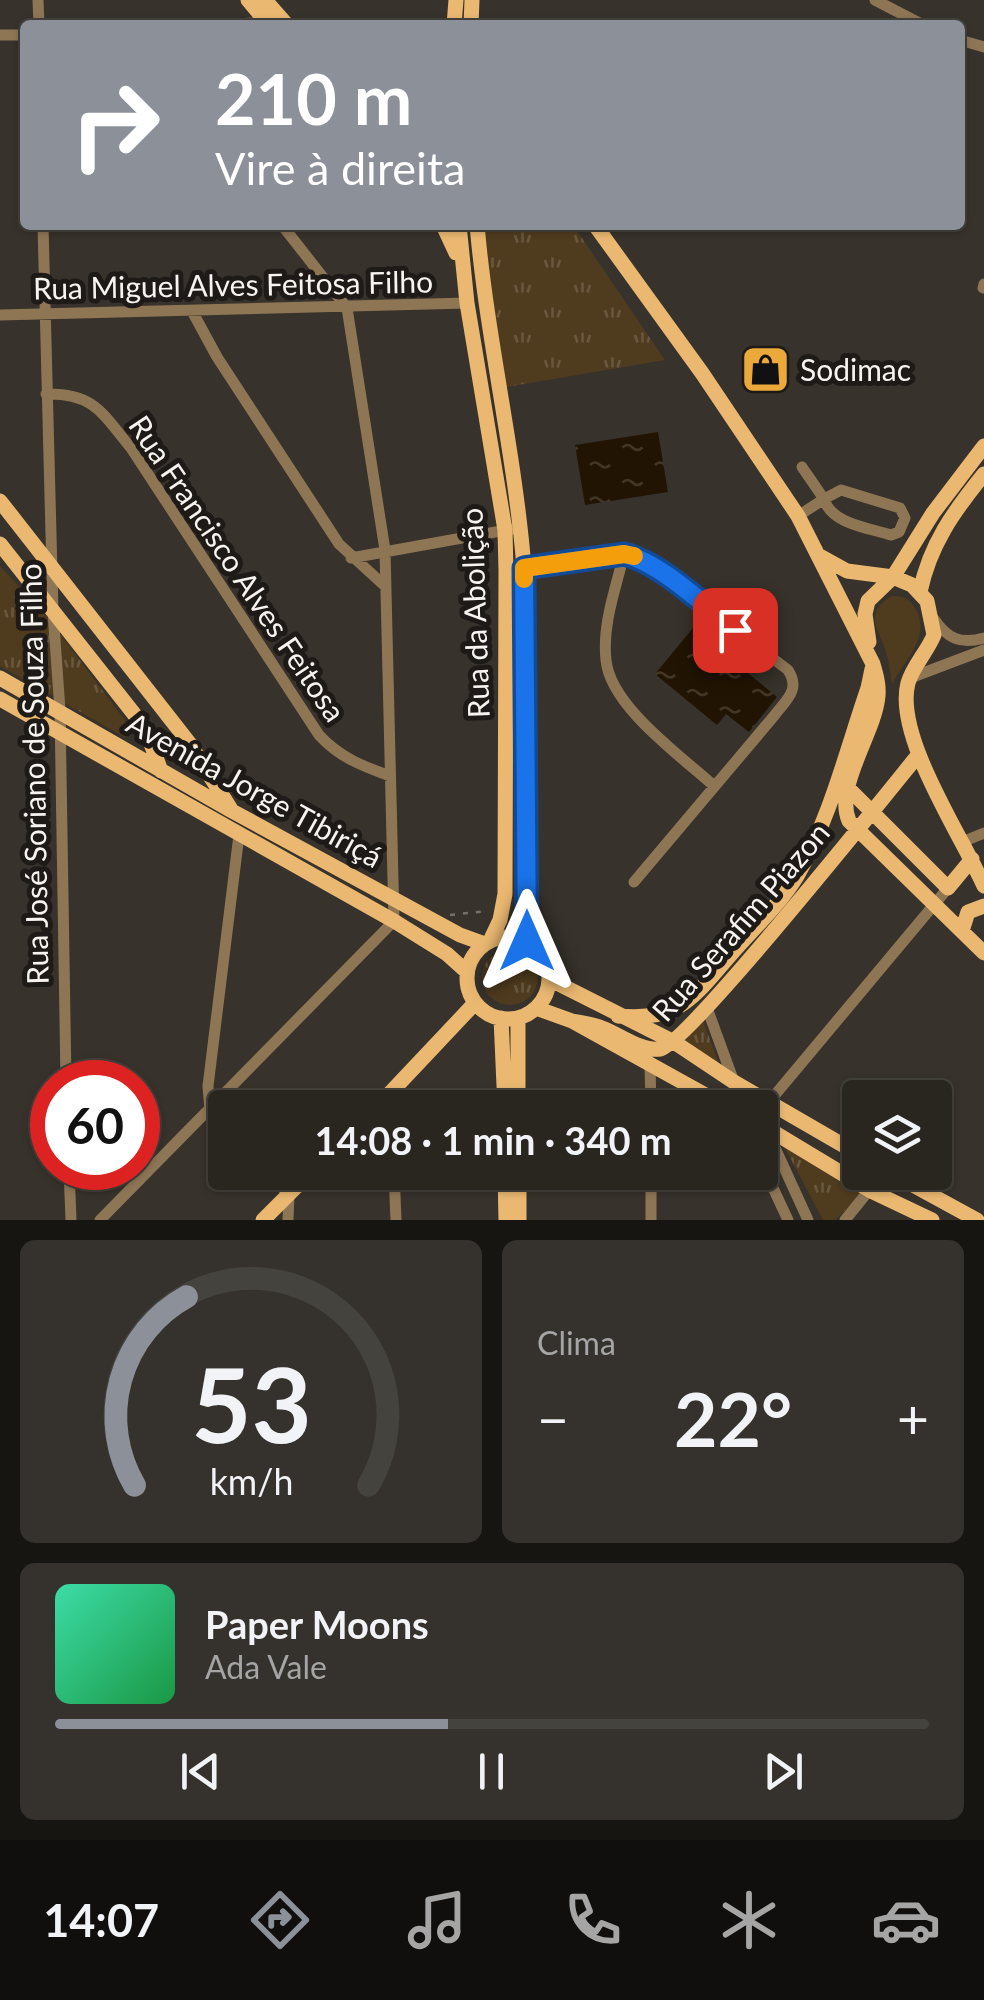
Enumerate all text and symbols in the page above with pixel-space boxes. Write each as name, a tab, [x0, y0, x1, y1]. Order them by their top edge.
text: 210 m	[215, 56, 412, 140]
icon: right	[50, 60, 180, 190]
text: Vire à direita	[215, 141, 465, 195]
street label: Rua Miguel Alves Feitosa Filho	[33, 263, 433, 305]
shop icon: Sodimac	[739, 343, 791, 395]
place label: Sodimac	[800, 351, 911, 387]
street label: Rua Francisco Alves Feitosa	[122, 408, 354, 728]
street label: Rua da Abolição	[452, 507, 496, 719]
street label: Rua José Soriano de Souza Filho	[11, 563, 55, 985]
pin	[693, 588, 778, 673]
icon: arrive	[708, 603, 763, 658]
street label: Avenida Jorge Tibiriçá	[121, 704, 389, 874]
street label: Rua Serafim Piazon	[644, 814, 836, 1028]
position arrow	[475, 889, 579, 993]
speed limit sign: 60	[30, 1060, 160, 1190]
map controls	[842, 1080, 952, 1190]
button: layers	[842, 1080, 952, 1190]
text: 14:08 · 1 min · 340 m	[314, 1117, 672, 1163]
text: Clima	[537, 1323, 616, 1362]
text: 53	[191, 1340, 311, 1465]
text: 22°	[674, 1373, 792, 1463]
text: −	[537, 1385, 569, 1451]
text: +	[897, 1385, 929, 1451]
text: km/h	[209, 1460, 293, 1503]
text: Paper Moons	[205, 1601, 429, 1647]
text: Ada Vale	[205, 1647, 327, 1686]
icon: previous	[173, 1744, 228, 1799]
icon: pause	[464, 1744, 519, 1799]
icon: next	[756, 1744, 811, 1799]
icon: directions	[245, 1885, 315, 1955]
icon: music	[402, 1885, 472, 1955]
icon: phone	[558, 1885, 628, 1955]
icon: climate	[714, 1885, 784, 1955]
icon: car	[871, 1885, 941, 1955]
text: 14:07	[43, 1893, 159, 1947]

